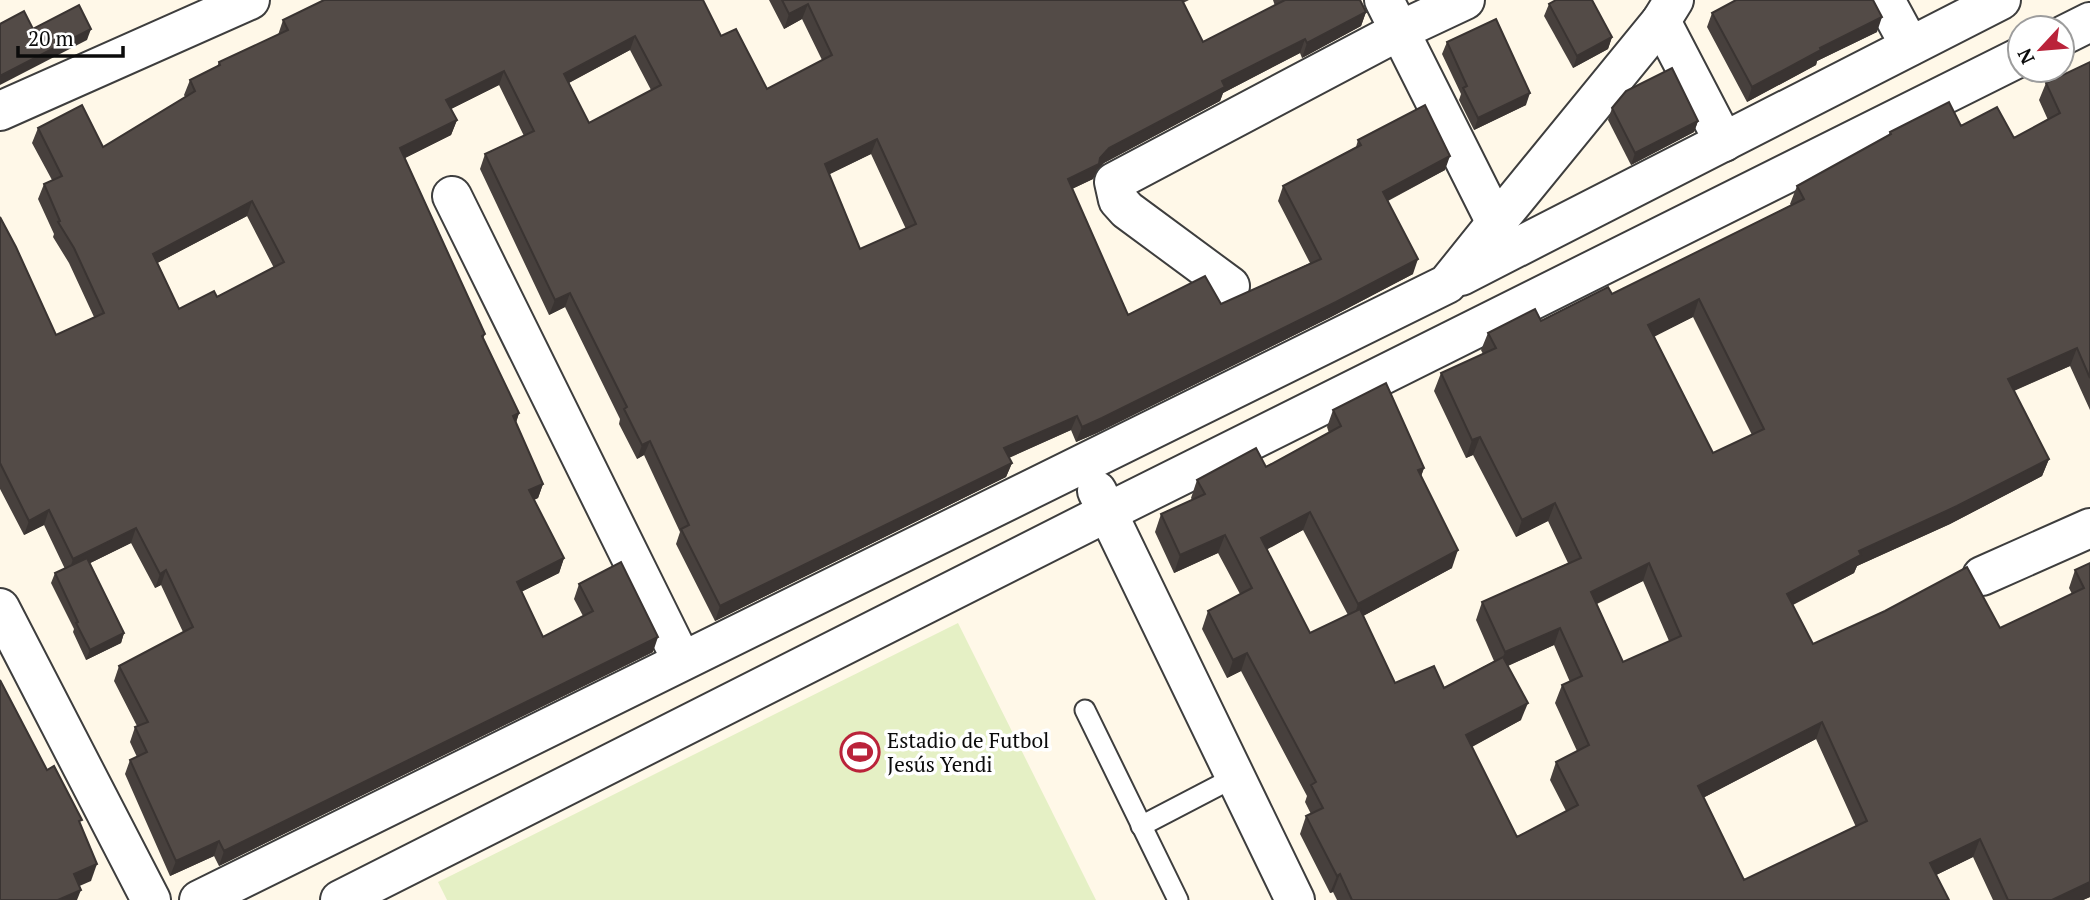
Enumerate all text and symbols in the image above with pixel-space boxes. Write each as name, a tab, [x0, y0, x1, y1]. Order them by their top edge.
scale bar	[18, 14, 122, 58]
north arrow	[2006, 14, 2076, 84]
text: 20 m	[28, 24, 74, 52]
text: N	[2011, 44, 2040, 69]
place label: Estadio de Futbol Jesús Yendi	[887, 726, 1049, 778]
sports icon: Estadio de Futbol Jesús Yendi	[839, 731, 881, 773]

